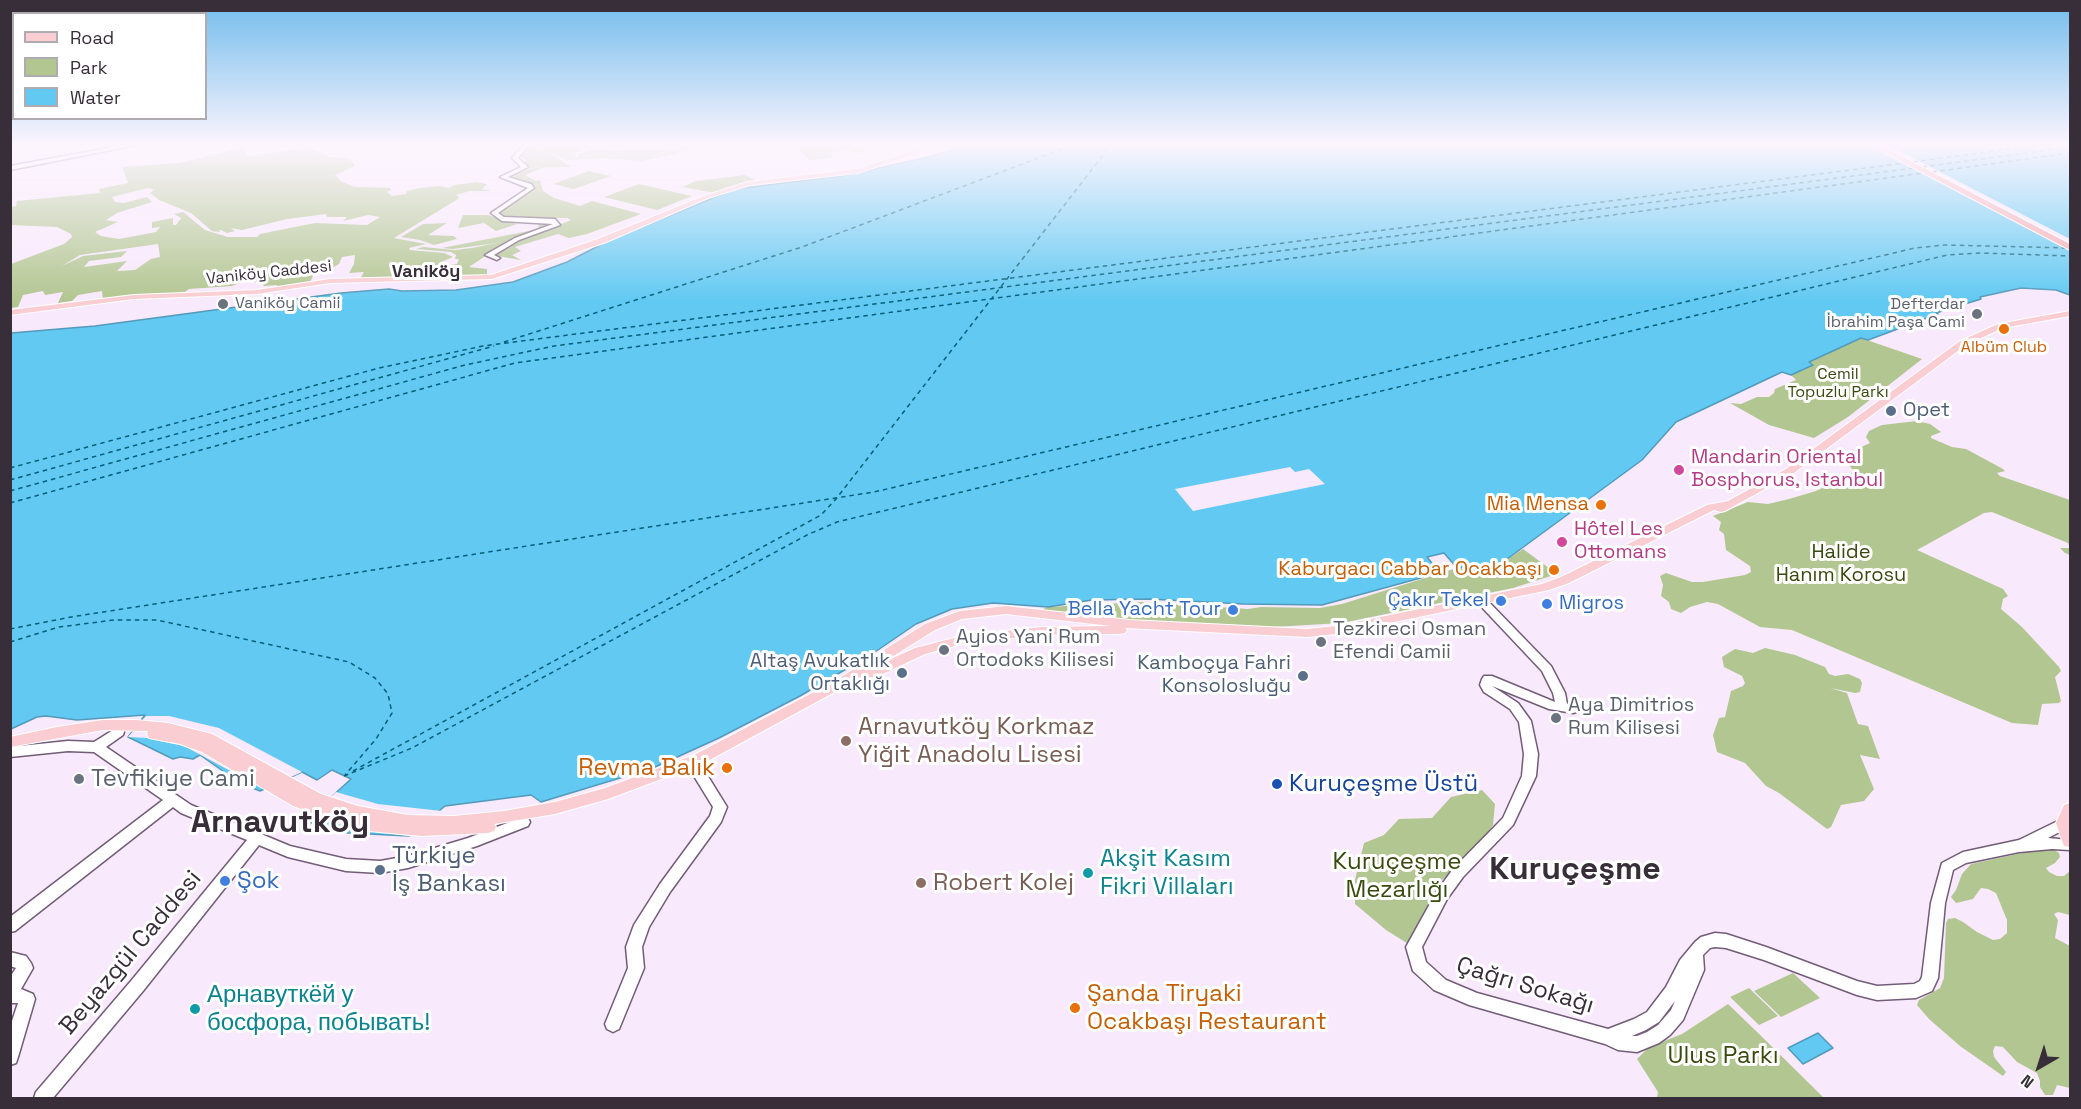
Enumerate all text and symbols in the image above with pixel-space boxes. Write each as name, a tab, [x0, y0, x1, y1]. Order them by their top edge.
legend	[12, 12, 207, 120]
text: Road	[70, 26, 114, 49]
text: Park	[70, 56, 107, 79]
text: Water	[70, 86, 121, 109]
street label: Vaniköy Caddesi	[205, 257, 333, 289]
district label: Vaniköy	[392, 261, 460, 283]
place label: Vaniköy Camii	[235, 294, 340, 314]
place label: Defterdar İbrahim Paşa Cami	[1827, 295, 1965, 333]
marker: Vaniköy Camii	[216, 297, 230, 311]
marker: Defterdar İbrahim Paşa Cami	[1970, 307, 1984, 321]
marker: Albüm Club	[1997, 322, 2011, 336]
place label: Albüm Club	[1961, 338, 2047, 358]
park label: Cemil Topuzlu Parkı	[1787, 365, 1889, 403]
place label: Opet	[1903, 399, 1950, 423]
marker: Opet	[1884, 404, 1898, 418]
place label: Mandarin Oriental Bosphorus, Istanbul	[1691, 446, 1883, 493]
marker: Mandarin Oriental Bosphorus, Istanbul	[1672, 463, 1686, 477]
place label: Mia Mensa	[1487, 493, 1589, 517]
marker: Mia Mensa	[1594, 498, 1608, 512]
place label: Hôtel Les Ottomans	[1574, 518, 1667, 565]
marker: Hôtel Les Ottomans	[1555, 535, 1569, 549]
park label: Halide Hanım Korosu	[1776, 541, 1906, 588]
place label: Kaburgacı Cabbar Ocakbaşı	[1278, 558, 1542, 582]
marker: Kaburgacı Cabbar Ocakbaşı	[1547, 563, 1561, 577]
place label: Çakır Tekel	[1388, 589, 1489, 613]
place label: Migros	[1559, 592, 1624, 616]
marker: Çakır Tekel	[1494, 594, 1508, 608]
marker: Migros	[1540, 597, 1554, 611]
place label: Bella Yacht Tour	[1068, 598, 1221, 622]
marker: Bella Yacht Tour	[1226, 603, 1240, 617]
place label: Tezkireci Osman Efendi Camii	[1333, 618, 1486, 665]
place label: Ayios Yani Rum Ortodoks Kilisesi	[956, 626, 1114, 673]
marker: Tezkireci Osman Efendi Camii	[1314, 635, 1328, 649]
marker: Ayios Yani Rum Ortodoks Kilisesi	[937, 643, 951, 657]
place label: Altaş Avukatlık Ortaklığı	[750, 650, 890, 697]
place label: Kamboçya Fahri Konsolosluğu	[1137, 652, 1291, 699]
marker: Altaş Avukatlık Ortaklığı	[895, 666, 909, 680]
marker: Kamboçya Fahri Konsolosluğu	[1296, 669, 1310, 683]
place label: Aya Dimitrios Rum Kilisesi	[1568, 694, 1694, 741]
marker: Aya Dimitrios Rum Kilisesi	[1549, 711, 1563, 725]
place label: Arnavutköy Korkmaz Yiğit Anadolu Lisesi	[858, 713, 1095, 769]
marker: Arnavutköy Korkmaz Yiğit Anadolu Lisesi	[839, 734, 853, 748]
place label: Revma Balık	[578, 754, 715, 782]
marker: Revma Balık	[720, 761, 734, 775]
place label: Tevfikiye Cami	[91, 765, 255, 793]
place label: Kuruçeşme Üstü	[1289, 770, 1478, 798]
marker: Tevfikiye Cami	[72, 772, 86, 786]
marker: Kuruçeşme Üstü	[1270, 777, 1284, 791]
district label: Arnavutköy	[191, 804, 369, 842]
place label: Türkiye İş Bankası	[392, 842, 506, 898]
place label: Akşit Kasım Fikri Villaları	[1100, 845, 1234, 901]
park label: Kuruçeşme Mezarlığı	[1333, 848, 1461, 904]
district label: Kuruçeşme	[1489, 851, 1661, 889]
marker: Türkiye İş Bankası	[373, 863, 387, 877]
street label: Beyazgül Caddesi	[54, 865, 208, 1041]
marker: Akşit Kasım Fikri Villaları	[1081, 866, 1095, 880]
place label: Şok	[237, 867, 279, 895]
place label: Robert Kolej	[933, 869, 1074, 897]
marker: Şok	[218, 874, 232, 888]
marker: Robert Kolej	[914, 876, 928, 890]
street label: Çağrı Sokağı	[1453, 951, 1597, 1021]
place label: Şanda Tiryaki Ocakbaşı Restaurant	[1087, 980, 1327, 1036]
place label: Арнавуткёй у босфора, побывать!	[207, 981, 430, 1037]
marker: Şanda Tiryaki Ocakbaşı Restaurant	[1068, 1001, 1082, 1015]
marker: Арнавуткёй у босфора, побывать!	[188, 1002, 202, 1016]
north arrow	[2009, 1037, 2069, 1097]
park label: Ulus Parkı	[1667, 1042, 1779, 1070]
text: N	[2017, 1070, 2038, 1093]

